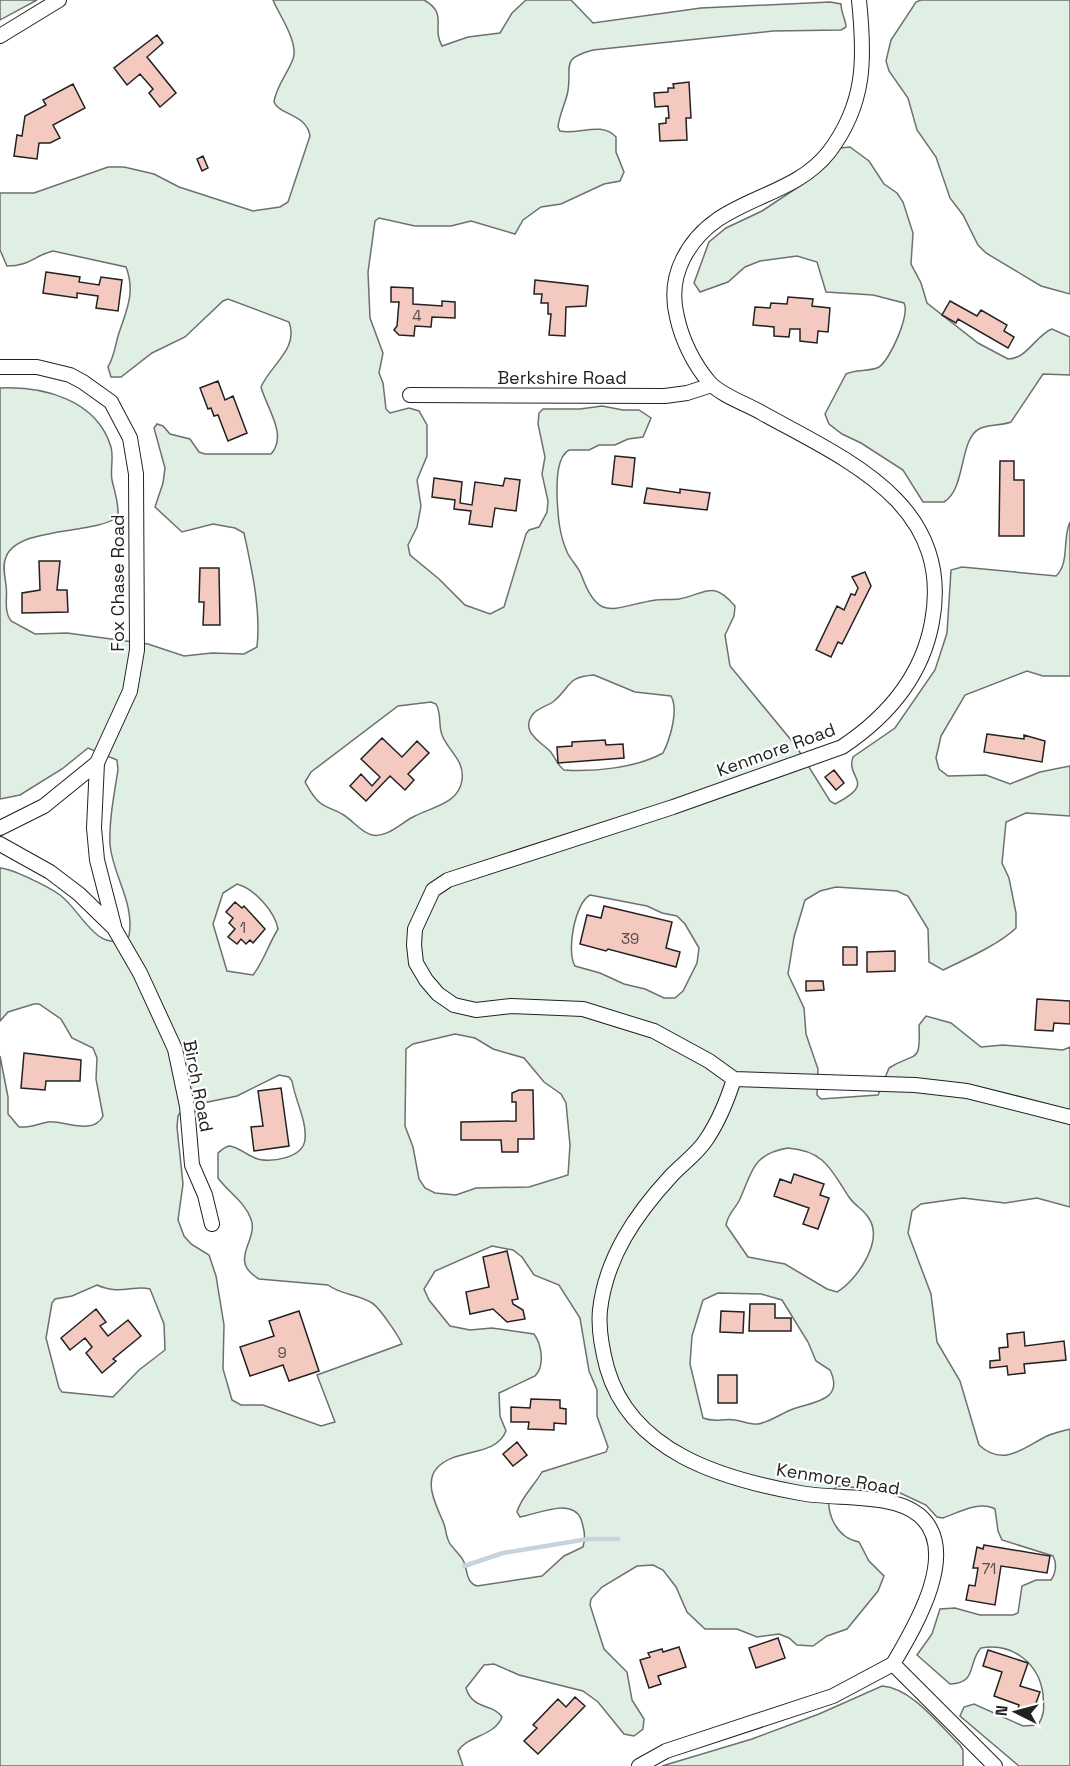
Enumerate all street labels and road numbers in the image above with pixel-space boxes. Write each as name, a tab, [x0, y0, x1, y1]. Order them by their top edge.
street label: Berkshire Road	[497, 366, 627, 389]
street label: Fox Chase Road	[106, 514, 129, 652]
street label: Kenmore Road	[713, 717, 838, 782]
street label: Birch Road	[178, 1038, 219, 1134]
street label: Kenmore Road	[775, 1457, 902, 1500]

